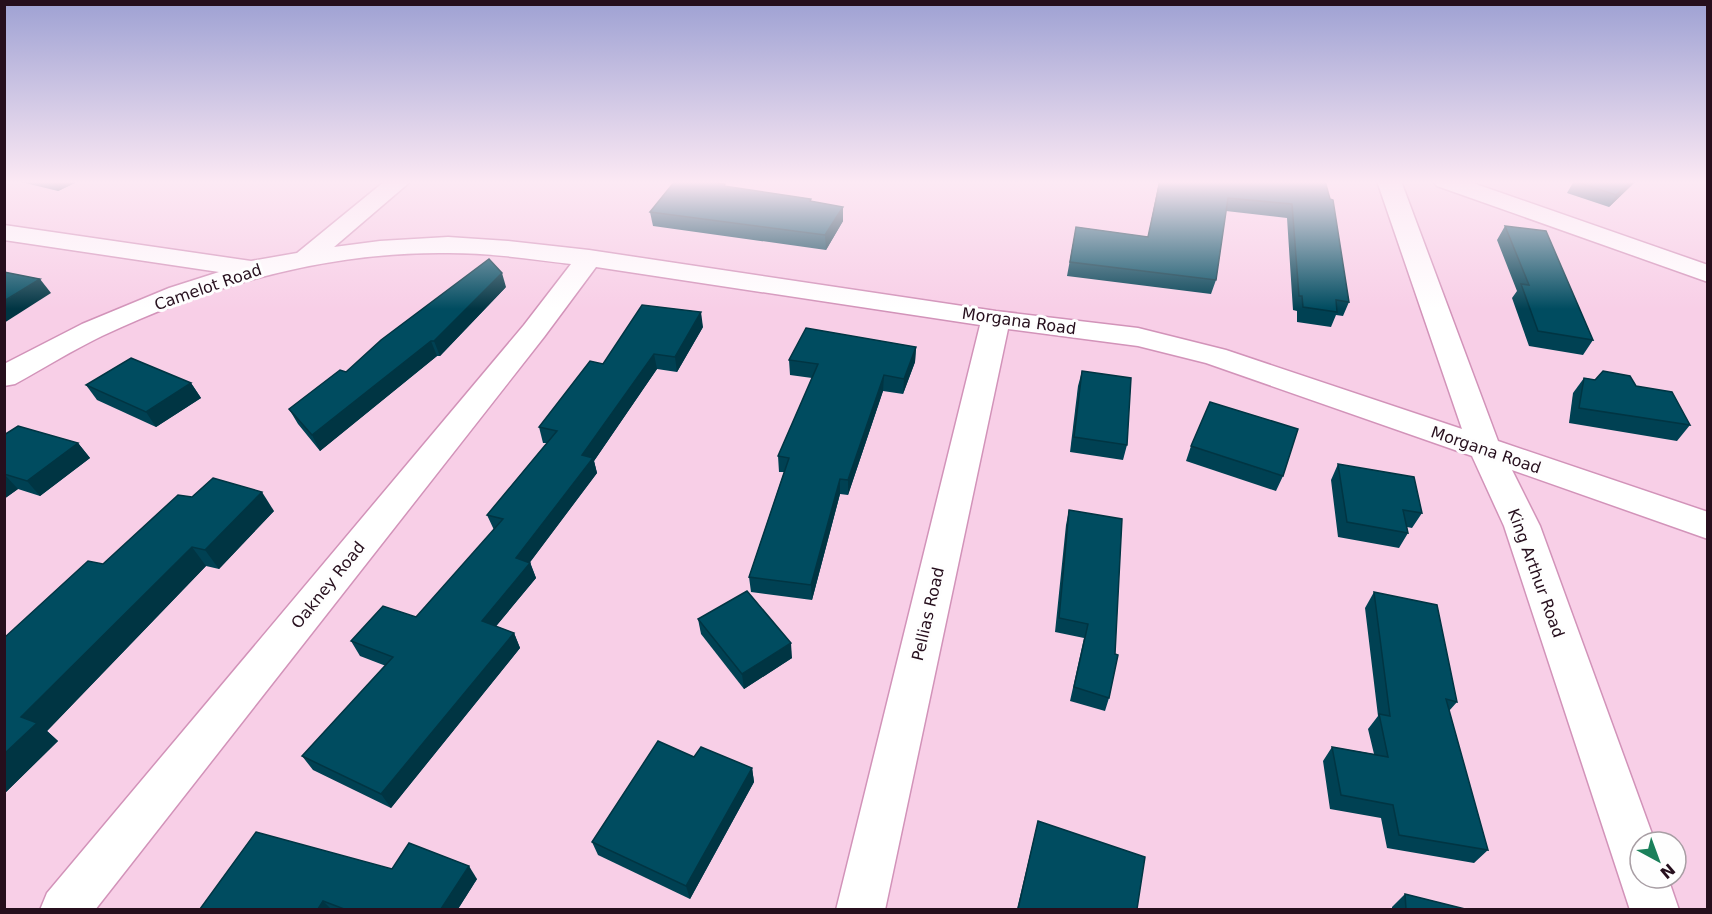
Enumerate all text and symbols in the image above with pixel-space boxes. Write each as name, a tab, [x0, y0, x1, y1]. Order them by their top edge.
street label: Camelot Road	[152, 260, 264, 314]
street label: Morgana Road	[961, 304, 1077, 338]
street label: Morgana Road	[1429, 422, 1543, 478]
street label: King Arthur Road	[1504, 506, 1568, 640]
street label: Oakney Road	[287, 538, 369, 632]
street label: Pellias Road	[908, 565, 948, 663]
north arrow	[1628, 830, 1688, 890]
text: N	[1656, 859, 1679, 883]

